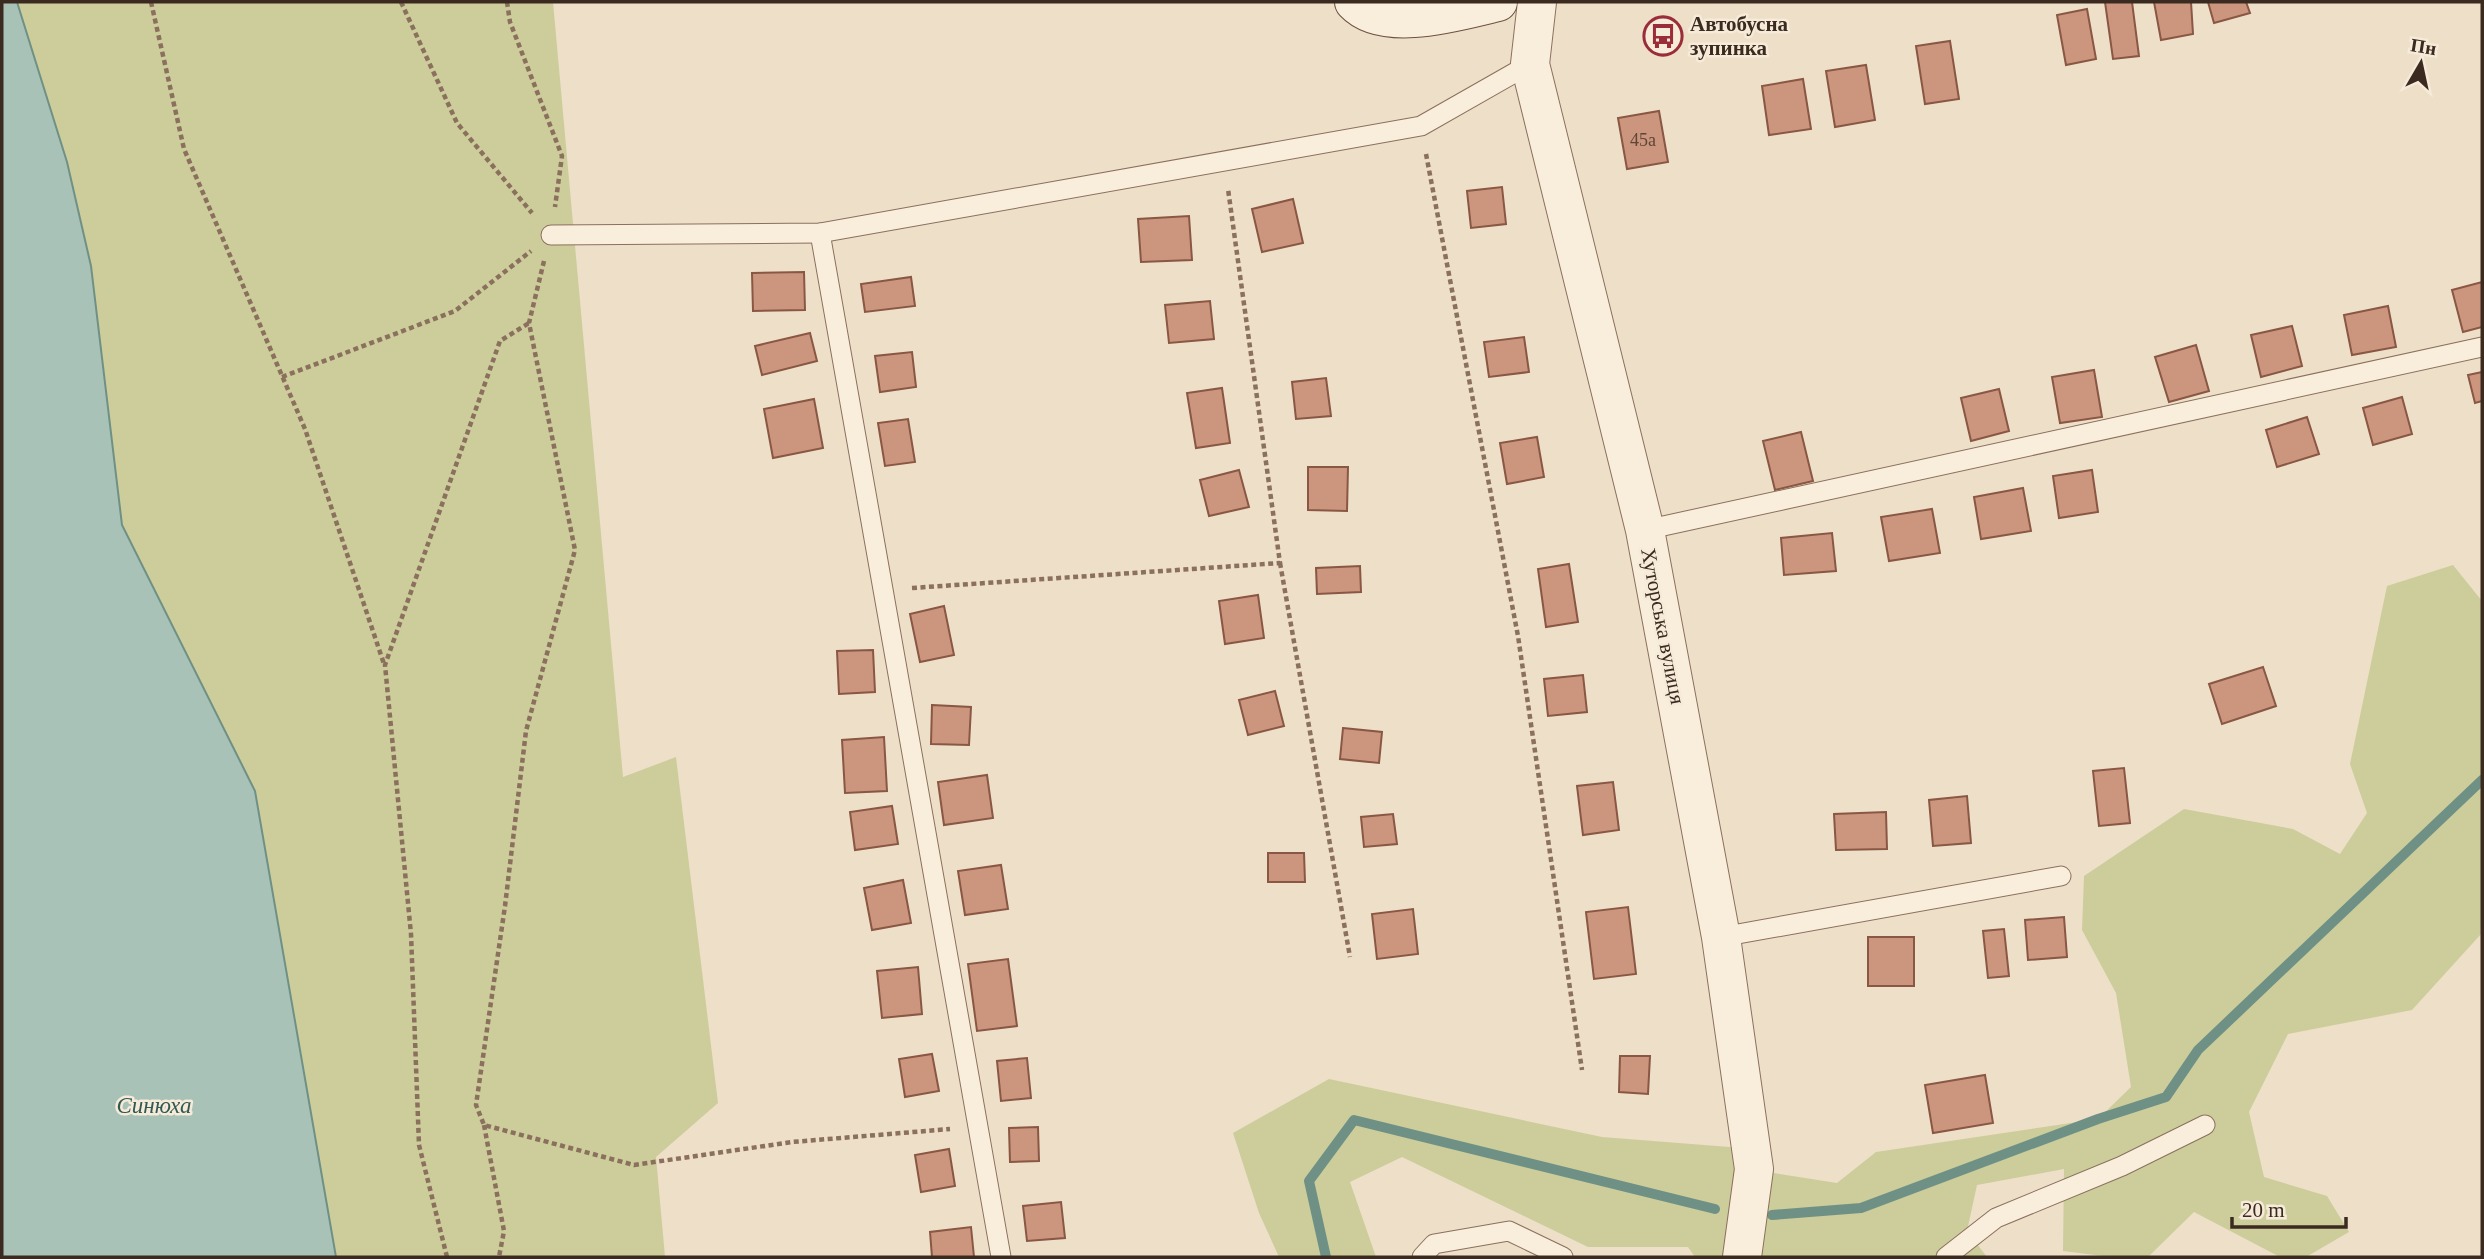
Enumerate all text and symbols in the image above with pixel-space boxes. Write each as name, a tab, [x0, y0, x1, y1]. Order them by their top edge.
place label: Автобусна зупинка	[1690, 12, 1788, 60]
bus stop icon: Автобусна зупинка	[1642, 15, 1684, 57]
north arrow	[2386, 28, 2456, 98]
text: Пн	[2409, 34, 2438, 59]
house number: 45а	[1630, 130, 1656, 150]
street label: Хуторська вулиця	[1636, 546, 1690, 706]
water label: Синюха	[117, 1093, 191, 1118]
scale bar	[2232, 1186, 2346, 1230]
text: 20 m	[2242, 1198, 2285, 1222]

